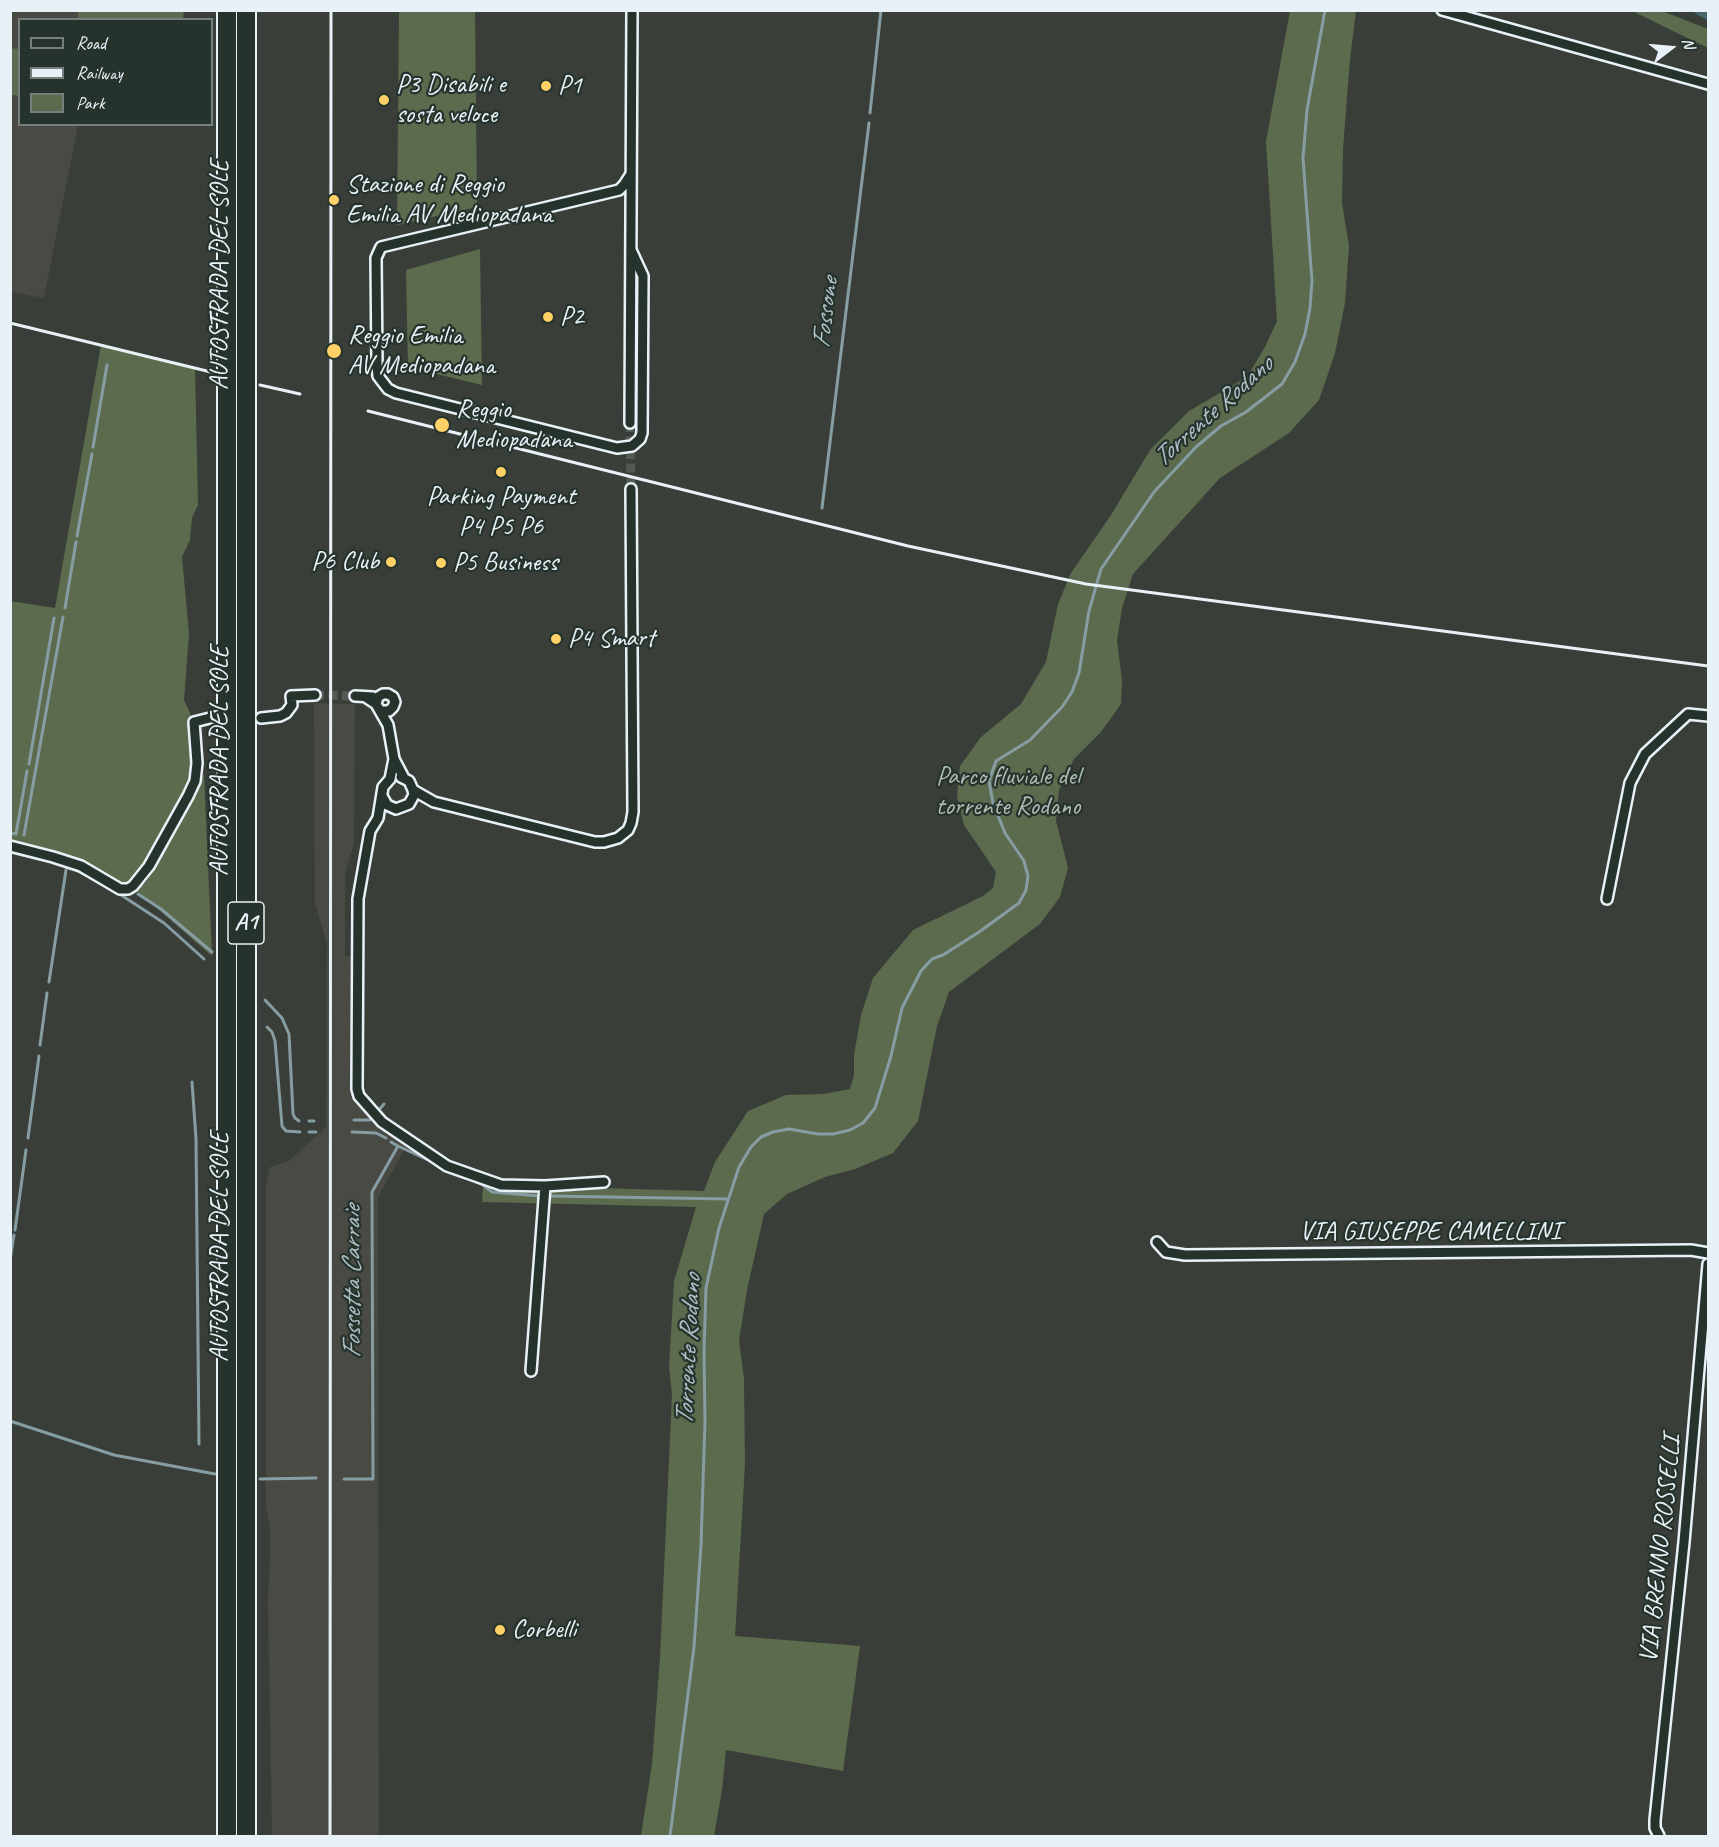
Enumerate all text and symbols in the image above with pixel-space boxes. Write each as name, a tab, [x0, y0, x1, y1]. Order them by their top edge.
legend	[18, 18, 213, 126]
north arrow	[1641, 18, 1701, 78]
text: Road	[76, 32, 106, 54]
text: N	[1677, 36, 1699, 51]
text: Railway	[76, 62, 123, 84]
place label: P3 Disabili e sosta veloce	[396, 69, 506, 130]
place label: P1	[558, 70, 582, 102]
marker: P1	[539, 79, 553, 93]
text: Park	[76, 92, 105, 114]
marker: P3 Disabili e sosta veloce	[377, 93, 391, 107]
street label: AUTOSTRADA DEL SOLE	[204, 160, 236, 390]
place label: Stazione di Reggio Emilia AV Mediopadana	[346, 169, 552, 230]
marker: Stazione di Reggio Emilia AV Mediopadana	[327, 193, 341, 207]
water label: Fossone	[806, 276, 846, 350]
place label: P2	[560, 301, 584, 333]
marker: P2	[541, 310, 555, 324]
place label: Reggio Emilia AV Mediopadana	[348, 320, 495, 382]
marker: Reggio Emilia AV Mediopadana	[325, 342, 343, 360]
water label: Torrente Rodano	[1146, 349, 1280, 475]
place label: Reggio Mediopadana	[456, 394, 572, 455]
marker: Reggio Mediopadana	[433, 416, 451, 434]
marker: Parking Payment P4 P5 P6	[494, 465, 508, 479]
place label: Parking Payment P4 P5 P6	[427, 481, 575, 542]
place label: P6 Club	[311, 546, 379, 578]
place label: P5 Business	[453, 547, 558, 579]
marker: P6 Club	[384, 555, 398, 569]
marker: P5 Business	[434, 556, 448, 570]
place label: P4 Smart	[568, 623, 655, 655]
marker: P4 Smart	[549, 632, 563, 646]
street label: AUTOSTRADA DEL SOLE	[204, 646, 236, 876]
park label: Parco fluviale del torrente Rodano	[936, 761, 1080, 822]
road number: A1	[228, 902, 264, 944]
street label: AUTOSTRADA DEL SOLE	[204, 1132, 236, 1362]
water label: Fossetta Carraie	[337, 1206, 369, 1358]
street label: VIA GIUSEPPE CAMELLINI	[1300, 1216, 1560, 1248]
water label: Torrente Rodano	[669, 1274, 709, 1426]
street label: VIA BRENNO ROSSELLI	[1634, 1434, 1688, 1664]
place label: Corbelli	[512, 1614, 576, 1646]
marker: Corbelli	[493, 1623, 507, 1637]

